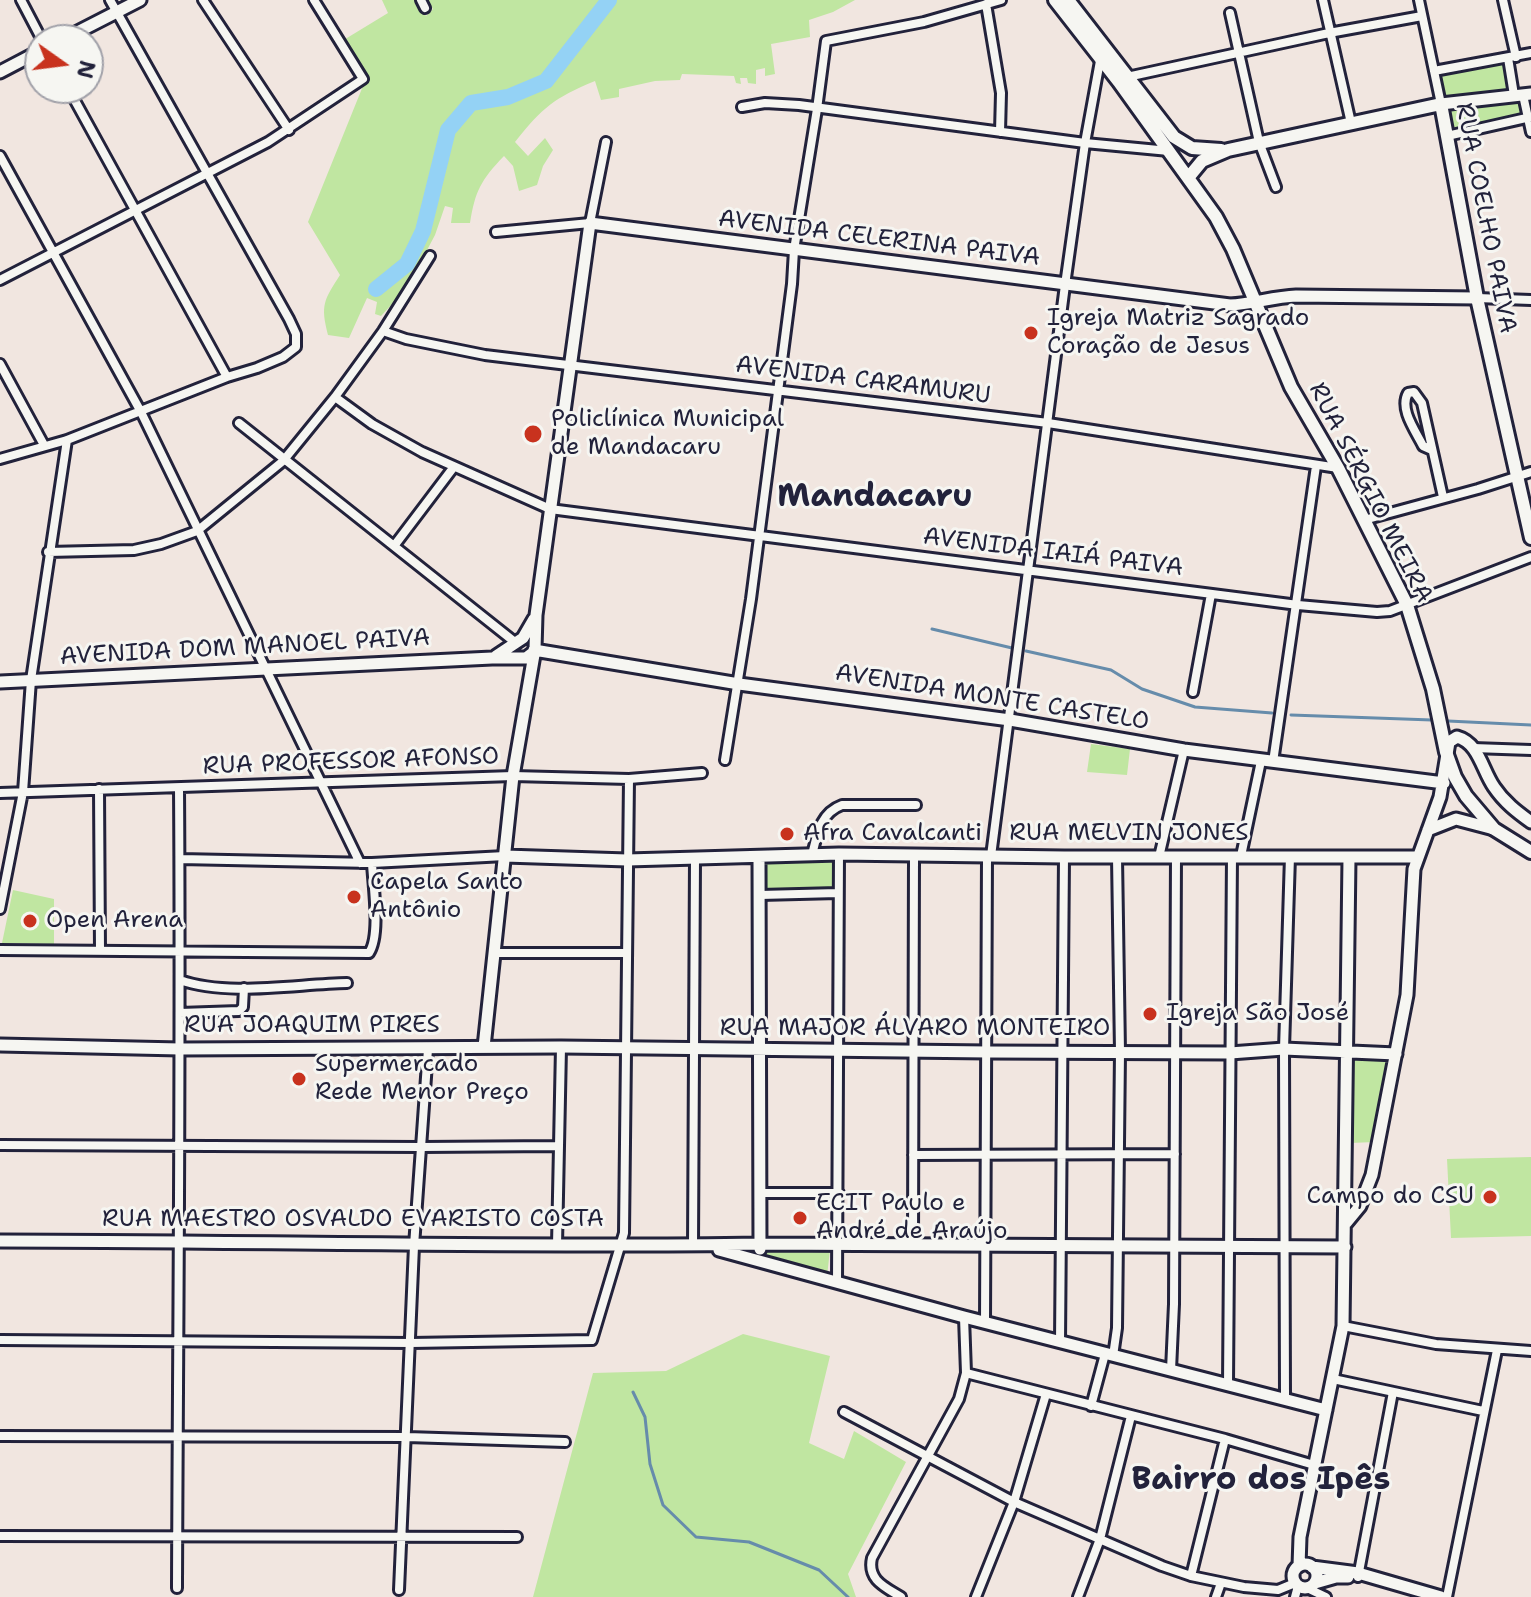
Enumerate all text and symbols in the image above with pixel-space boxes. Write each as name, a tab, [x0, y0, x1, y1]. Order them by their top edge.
north arrow	[24, 24, 104, 104]
text: N	[70, 57, 102, 81]
street label: RUA COELHO PAIVA	[1449, 100, 1521, 336]
street label: AVENIDA CELERINA PAIVA	[716, 205, 1042, 273]
place label: Igreja Matriz Sagrado Coração de Jesus	[1047, 305, 1309, 361]
marker: Igreja Matriz Sagrado Coração de Jesus	[1022, 324, 1040, 342]
street label: AVENIDA CARAMURU	[734, 351, 992, 411]
street label: RUA SÉRGIO MEIRA	[1302, 378, 1438, 608]
place label: Policlínica Municipal de Mandacaru	[551, 406, 784, 462]
marker: Policlínica Municipal de Mandacaru	[522, 423, 544, 445]
district label: Mandacaru	[777, 479, 973, 517]
street label: AVENIDA IAIÁ PAIVA	[921, 523, 1185, 583]
street label: AVENIDA DOM MANOEL PAIVA	[59, 624, 431, 672]
street label: AVENIDA MONTE CASTELO	[833, 659, 1151, 737]
street label: RUA PROFESSOR AFONSO	[202, 742, 500, 782]
place label: Afra Cavalcanti	[803, 820, 982, 848]
street label: RUA MELVIN JONES	[1009, 820, 1249, 848]
marker: Afra Cavalcanti	[778, 825, 796, 843]
place label: Capela Santo Antônio	[370, 869, 523, 925]
marker: Capela Santo Antônio	[345, 888, 363, 906]
place label: Open Arena	[46, 907, 183, 935]
marker: Open Arena	[21, 912, 39, 930]
place label: Igreja São José	[1166, 1000, 1349, 1028]
marker: Igreja São José	[1141, 1005, 1159, 1023]
street label: RUA JOAQUIM PIRES	[184, 1012, 440, 1040]
street label: RUA MAJOR ÁLVARO MONTEIRO	[720, 1015, 1110, 1043]
place label: Supermercado Rede Menor Preço	[315, 1051, 529, 1107]
marker: Supermercado Rede Menor Preço	[290, 1070, 308, 1088]
place label: Campo do CSU	[1307, 1183, 1474, 1211]
marker: Campo do CSU	[1481, 1188, 1499, 1206]
place label: ECIT Paulo e André de Araújo	[816, 1190, 1008, 1246]
street label: RUA MAESTRO OSVALDO EVARISTO COSTA	[102, 1206, 604, 1234]
marker: ECIT Paulo e André de Araújo	[791, 1209, 809, 1227]
district label: Bairro dos Ipês	[1132, 1462, 1390, 1500]

